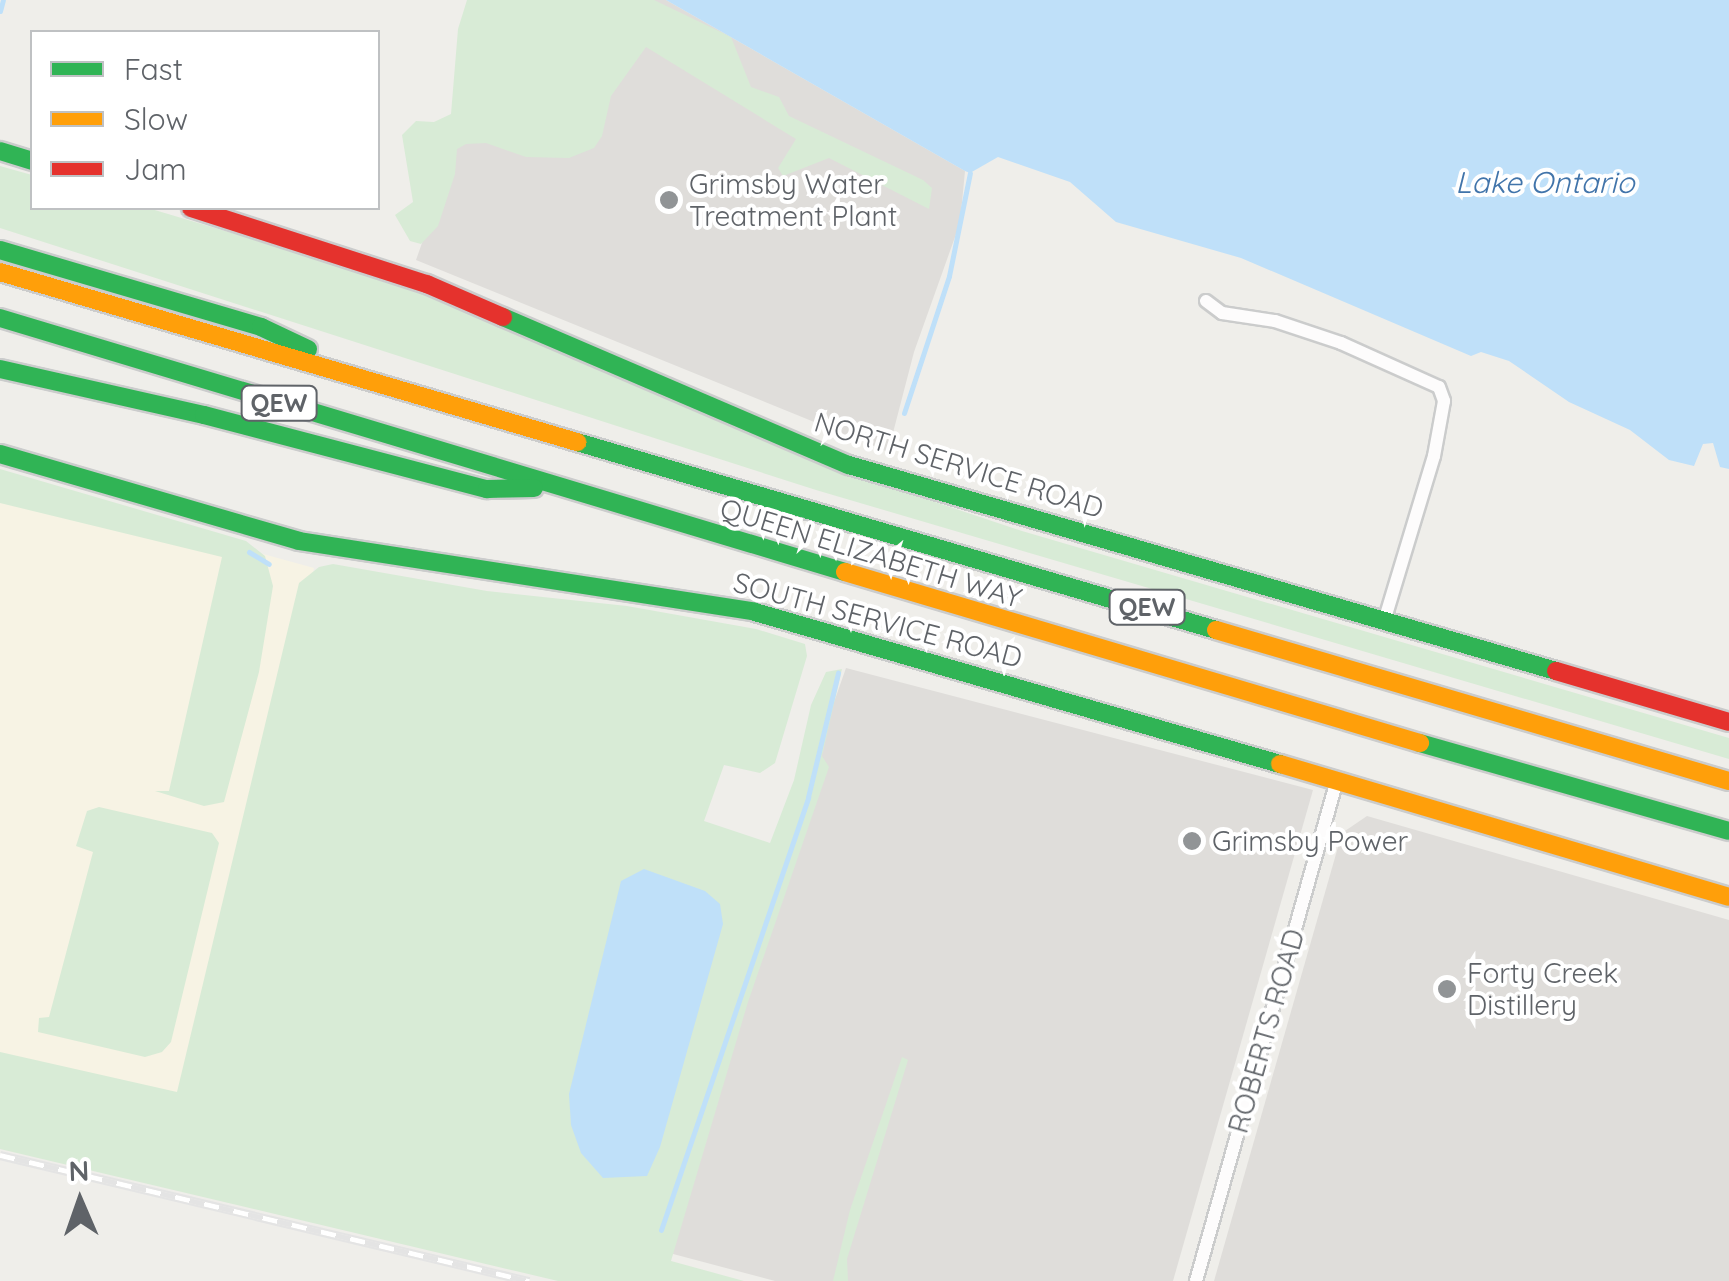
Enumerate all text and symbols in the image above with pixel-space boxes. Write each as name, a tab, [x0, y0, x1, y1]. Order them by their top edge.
legend	[30, 30, 380, 210]
text: Fast	[124, 50, 183, 88]
text: Slow	[124, 100, 188, 138]
text: Jam	[124, 150, 187, 188]
water label: Lake Ontario	[1455, 164, 1635, 200]
place label: Grimsby Water Treatment Plant	[689, 167, 897, 233]
marker: Grimsby Water Treatment Plant	[658, 189, 680, 211]
road number: QEW	[239, 383, 319, 423]
street label: NORTH SERVICE ROAD	[810, 405, 1108, 525]
street label: QUEEN ELIZABETH WAY	[716, 491, 1026, 615]
street label: SOUTH SERVICE ROAD	[730, 565, 1026, 675]
road number: QEW	[1107, 587, 1187, 627]
place label: Grimsby Power	[1212, 824, 1408, 858]
marker: Grimsby Power	[1181, 830, 1203, 852]
street label: ROBERTS ROAD	[1221, 925, 1311, 1137]
place label: Forty Creek Distillery	[1467, 956, 1618, 1022]
marker: Forty Creek Distillery	[1436, 978, 1458, 1000]
north arrow	[30, 1151, 130, 1251]
text: N	[68, 1153, 90, 1188]

